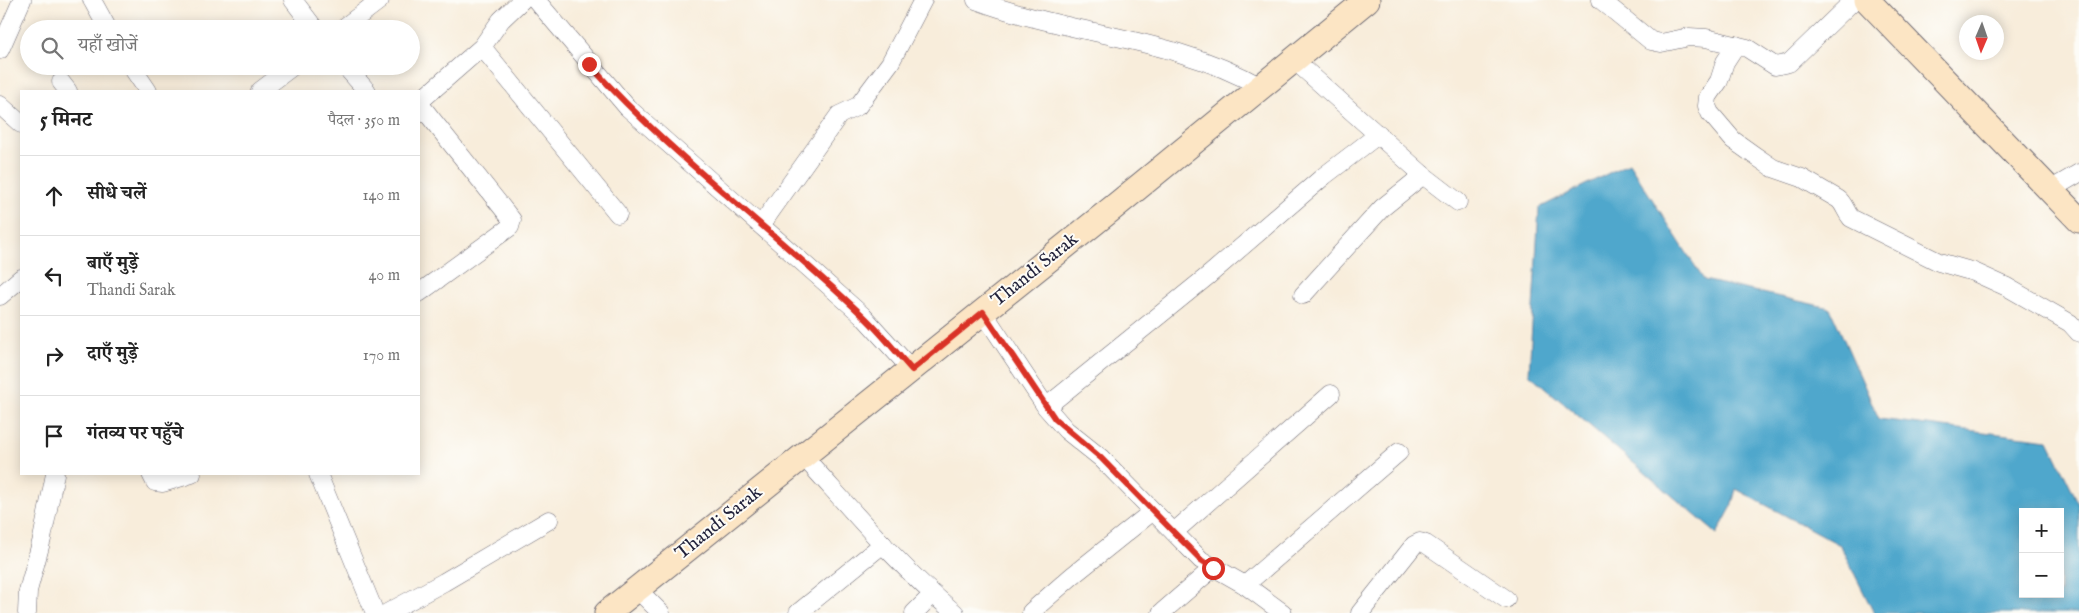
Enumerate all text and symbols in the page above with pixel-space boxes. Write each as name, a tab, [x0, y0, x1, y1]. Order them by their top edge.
north arrow	[1959, 15, 2004, 60]
search box	[20, 20, 420, 75]
icon: search	[38, 34, 66, 62]
text: यहाँ खोजें	[78, 34, 138, 58]
route end	[578, 53, 601, 76]
text: 5 मिनट	[40, 107, 92, 134]
text: पैदल · 350 m	[328, 111, 400, 131]
icon: ahead	[40, 182, 68, 210]
text: सीधे चलें	[87, 182, 146, 206]
text: 140 m	[362, 186, 400, 206]
street label: Thandi Sarak	[987, 227, 1084, 312]
text: बाएँ मुड़ें	[87, 252, 138, 276]
icon: left	[40, 262, 68, 290]
text: 40 m	[368, 266, 400, 286]
text: Thandi Sarak	[87, 281, 175, 301]
icon: right	[40, 342, 68, 370]
text: दाएँ मुड़ें	[87, 342, 138, 366]
text: 170 m	[363, 346, 400, 366]
icon: arrive	[40, 422, 68, 450]
text: गंतव्य पर पहुँचे	[87, 422, 183, 446]
street label: Thandi Sarak	[671, 480, 768, 565]
map controls	[2019, 508, 2064, 598]
button: +	[2019, 508, 2064, 553]
button: −	[2019, 553, 2064, 598]
route start	[1202, 557, 1225, 580]

